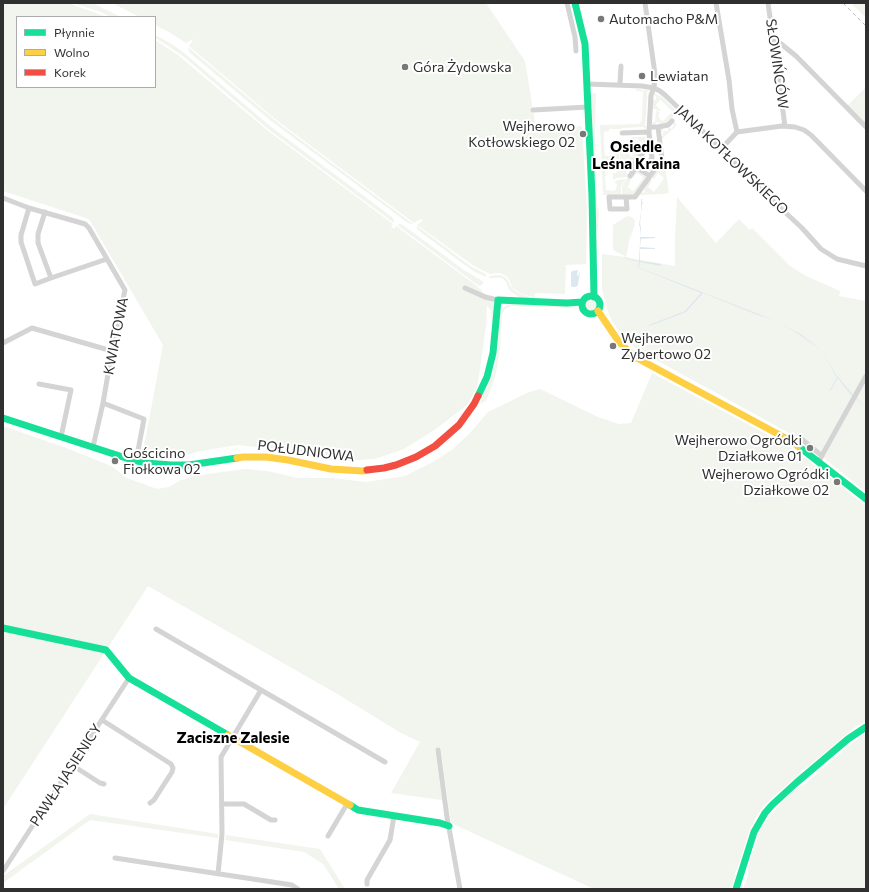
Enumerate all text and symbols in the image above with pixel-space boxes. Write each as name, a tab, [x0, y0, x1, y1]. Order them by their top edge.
place label: Automacho P&M	[609, 11, 718, 27]
marker: Automacho P&M	[596, 14, 606, 24]
legend	[16, 16, 156, 88]
street label: SŁOWIŃCÓW	[762, 18, 792, 110]
text: Płynnie	[54, 25, 95, 39]
text: Wolno	[54, 45, 90, 59]
place label: Góra Żydowska	[413, 59, 512, 75]
marker: Góra Żydowska	[400, 62, 410, 72]
text: Korek	[54, 65, 86, 79]
place label: Lewiatan	[650, 68, 708, 84]
marker: Lewiatan	[637, 71, 647, 81]
street label: JANA KOTŁOWSKIEGO	[672, 102, 792, 218]
place label: Wejherowo Kotłowskiego 02	[468, 118, 575, 150]
marker: Wejherowo Kotłowskiego 02	[578, 129, 588, 139]
district label: Osiedle Leśna Kraina	[592, 138, 680, 173]
street label: KWIATOWA	[100, 296, 132, 376]
place label: Wejherowo Zybertowo 02	[621, 330, 711, 362]
marker: Wejherowo Zybertowo 02	[608, 341, 618, 351]
place label: Wejherowo Ogródki Działkowe 01	[675, 432, 802, 464]
street label: POŁUDNIOWA	[257, 437, 355, 465]
marker: Wejherowo Ogródki Działkowe 01	[805, 443, 815, 453]
place label: Gościcino Fiołkowa 02	[123, 445, 201, 478]
marker: Gościcino Fiołkowa 02	[110, 456, 120, 466]
place label: Wejherowo Ogródki Działkowe 02	[702, 466, 829, 498]
marker: Wejherowo Ogródki Działkowe 02	[832, 477, 842, 487]
street label: PAWŁA JASIENICY	[27, 721, 105, 829]
district label: Zaciszne Zalesie	[176, 729, 290, 747]

